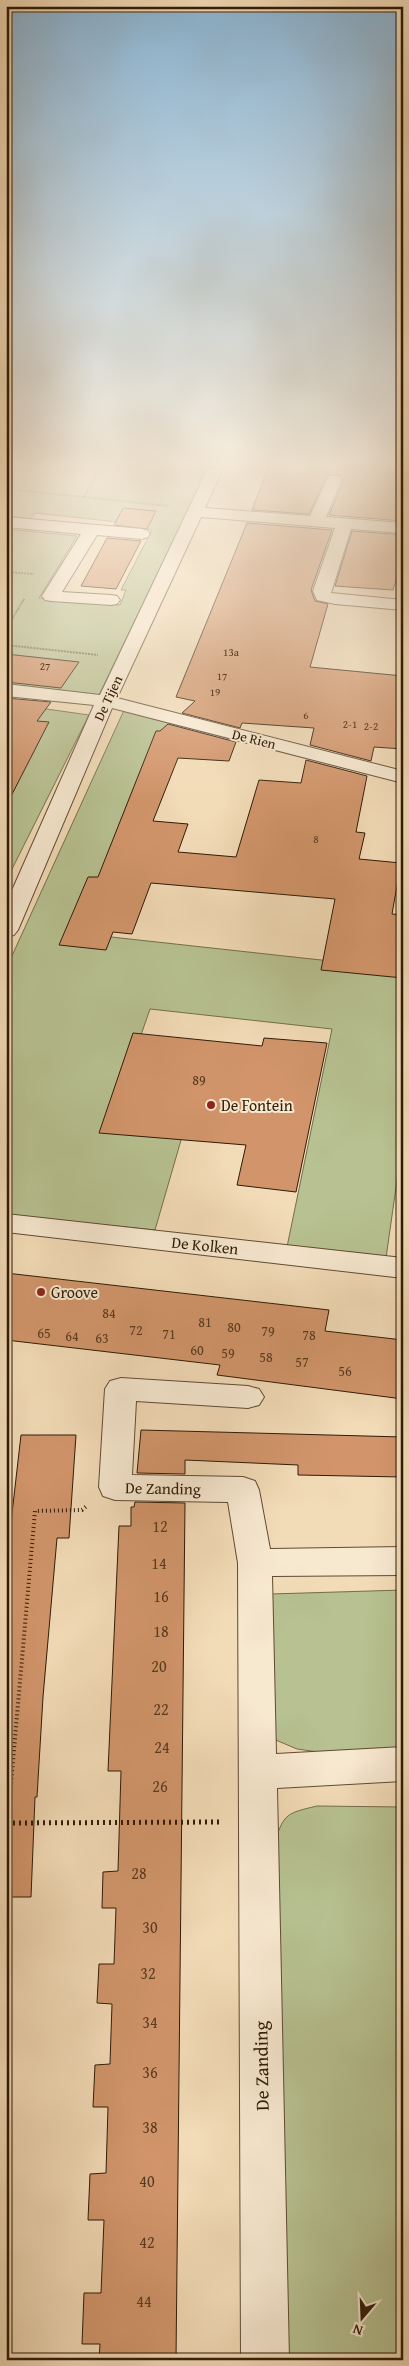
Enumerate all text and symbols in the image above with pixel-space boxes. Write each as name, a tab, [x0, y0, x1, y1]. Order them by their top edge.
house number: 13a	[223, 644, 240, 660]
house number: 27	[40, 658, 50, 674]
house number: 17	[217, 668, 227, 684]
street label: De Tijen	[89, 672, 127, 724]
house number: 19	[210, 684, 220, 700]
house number: 6	[303, 707, 309, 723]
house number: 2-1	[343, 716, 357, 732]
house number: 2-2	[364, 718, 378, 734]
street label: De Rien	[230, 724, 278, 754]
house number: 8	[313, 831, 319, 847]
house number: 89	[192, 1070, 206, 1090]
place label: De Fontein	[221, 1093, 293, 1117]
marker: De Fontein	[205, 1099, 217, 1111]
street label: De Kolken	[170, 1230, 240, 1260]
place label: Groove	[51, 1280, 98, 1304]
marker: Groove	[35, 1286, 47, 1298]
house number: 84	[102, 1303, 116, 1323]
house number: 81	[198, 1312, 212, 1332]
house number: 80	[227, 1317, 241, 1337]
house number: 72	[129, 1320, 143, 1340]
house number: 79	[261, 1321, 275, 1341]
house number: 65	[37, 1323, 51, 1343]
house number: 71	[162, 1324, 176, 1344]
house number: 78	[302, 1325, 316, 1345]
house number: 64	[65, 1326, 79, 1346]
house number: 63	[95, 1328, 109, 1348]
house number: 60	[190, 1340, 204, 1360]
house number: 59	[221, 1343, 235, 1363]
house number: 58	[259, 1347, 273, 1367]
house number: 57	[295, 1352, 309, 1372]
house number: 56	[338, 1361, 352, 1381]
street label: De Zanding	[125, 1475, 201, 1501]
house number: 12	[152, 1514, 168, 1538]
house number: 14	[151, 1551, 167, 1575]
house number: 16	[153, 1584, 169, 1608]
house number: 18	[153, 1619, 169, 1643]
house number: 20	[151, 1654, 167, 1678]
house number: 22	[153, 1697, 169, 1721]
house number: 24	[154, 1735, 170, 1759]
house number: 26	[152, 1774, 168, 1798]
house number: 28	[131, 1861, 147, 1885]
house number: 30	[142, 1915, 158, 1939]
house number: 32	[140, 1961, 156, 1985]
house number: 34	[142, 2010, 158, 2034]
street label: De Zanding	[246, 2020, 276, 2111]
house number: 36	[142, 2060, 158, 2084]
house number: 38	[142, 2115, 158, 2139]
house number: 40	[139, 2169, 155, 2193]
house number: 42	[139, 2230, 155, 2254]
house number: 44	[136, 2289, 152, 2313]
north arrow	[336, 2294, 386, 2344]
text: N	[349, 2319, 365, 2341]

